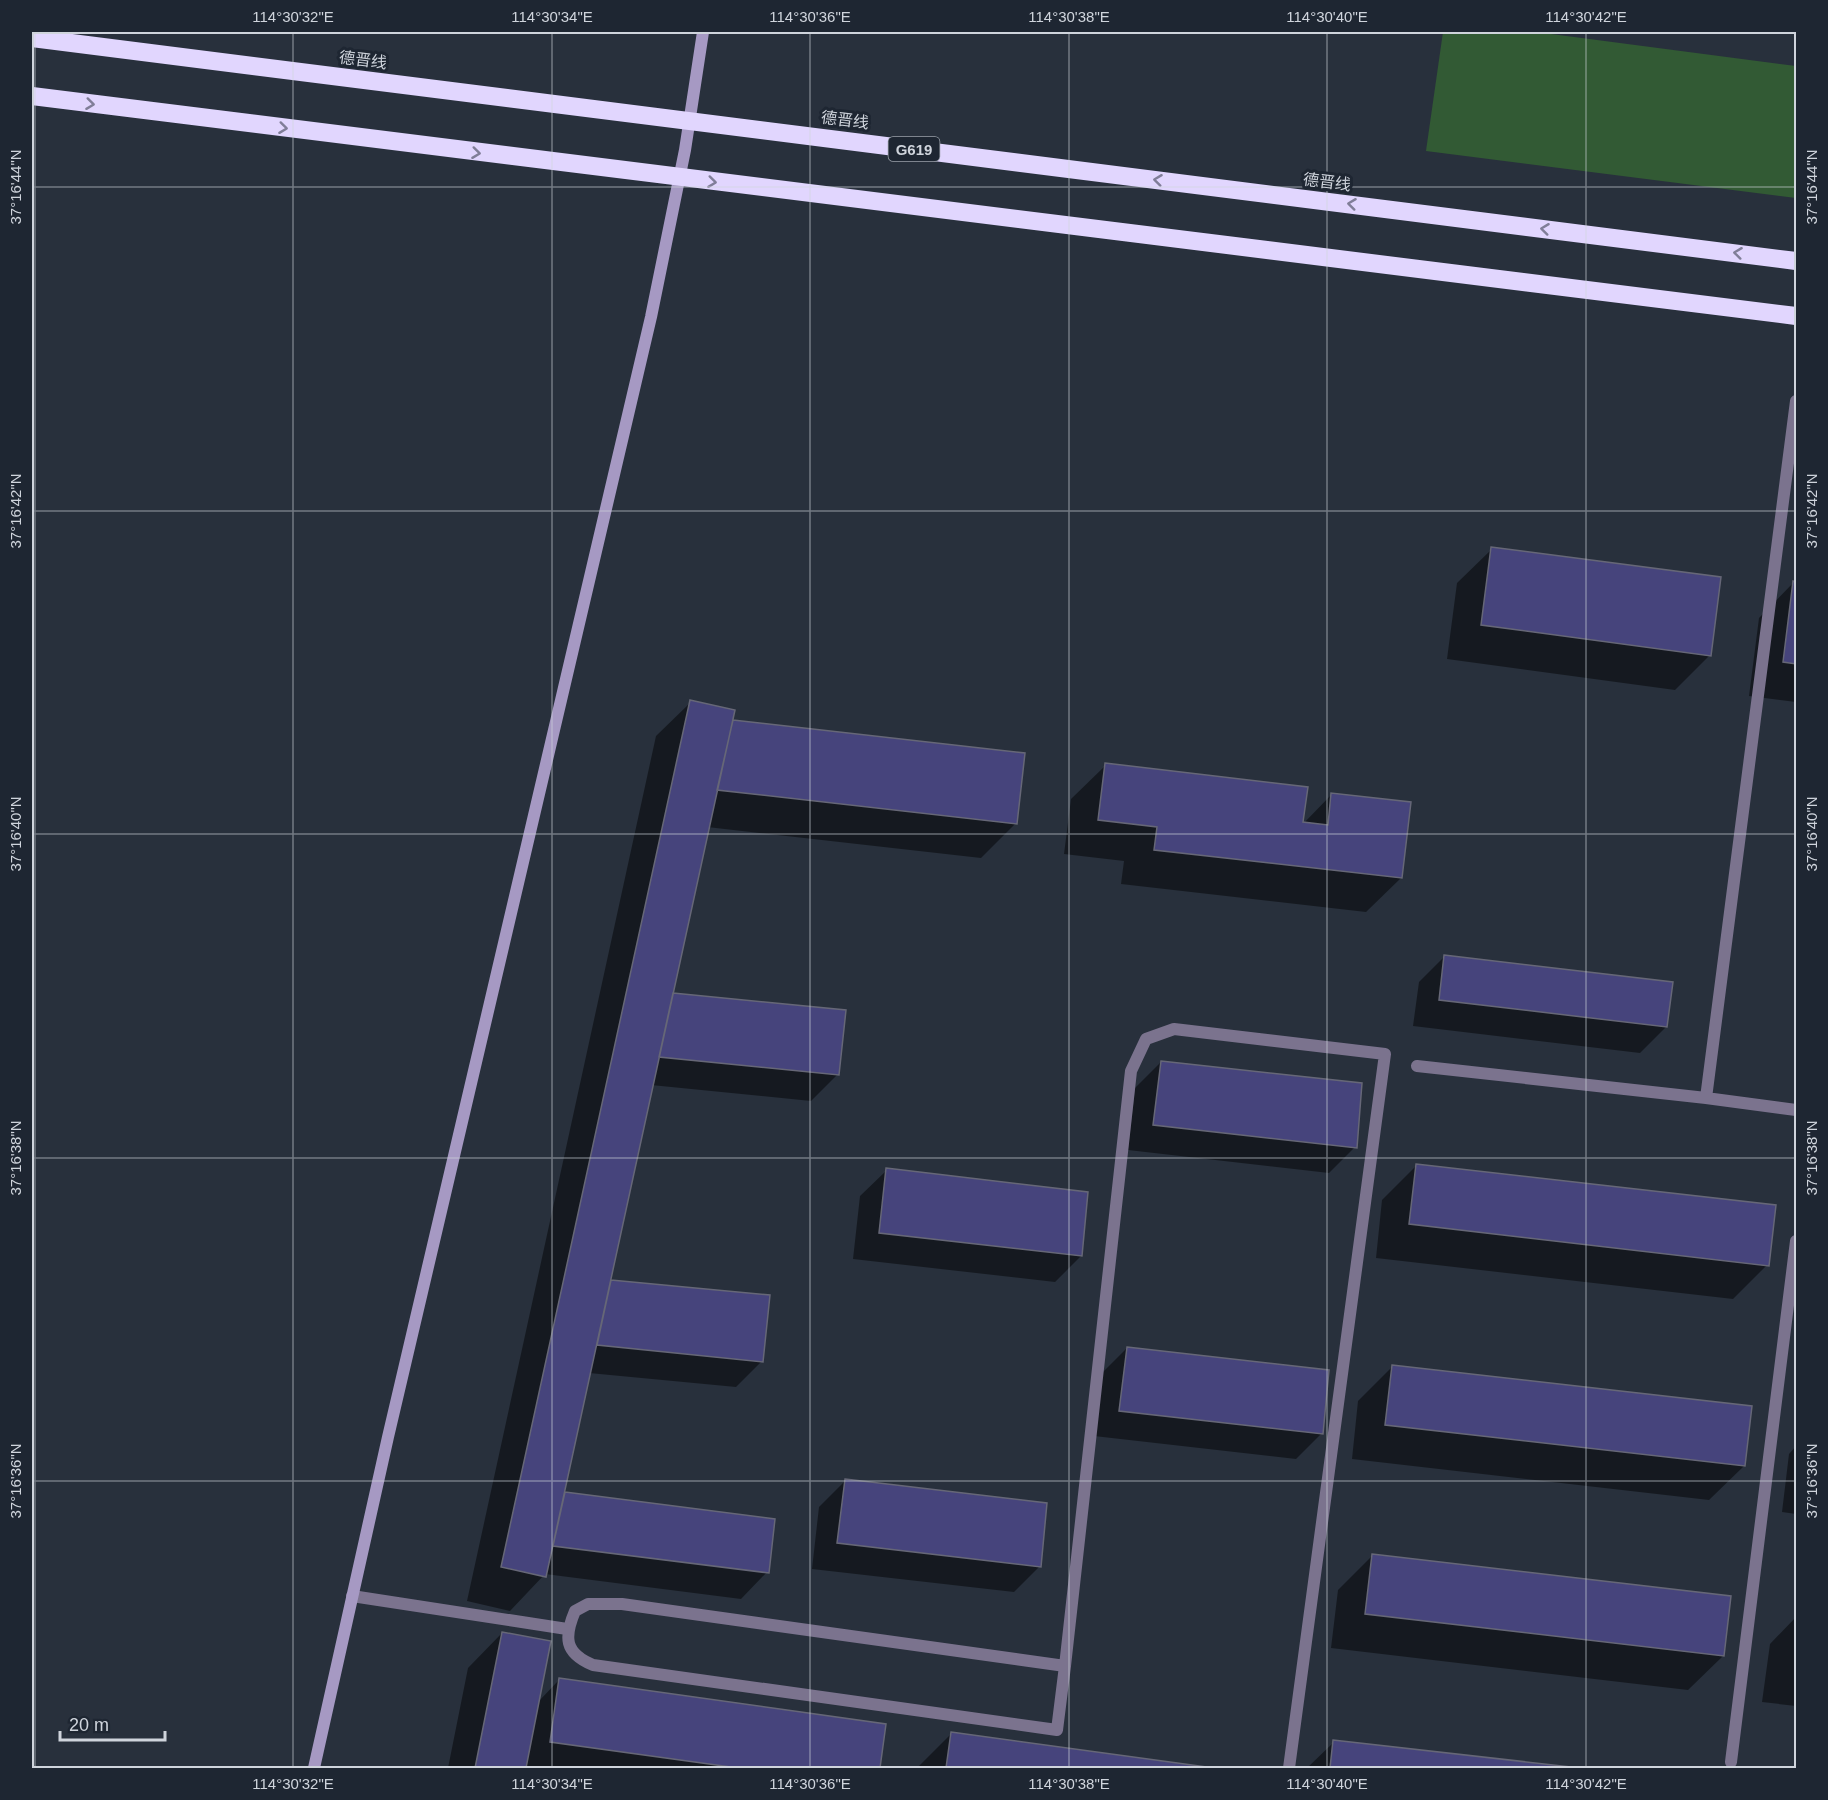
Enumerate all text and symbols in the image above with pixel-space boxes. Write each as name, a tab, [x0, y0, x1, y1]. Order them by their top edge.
text: 114°30'32"E	[252, 8, 334, 25]
text: 114°30'34"E	[511, 8, 593, 25]
text: 114°30'36"E	[769, 8, 851, 25]
text: 114°30'38"E	[1028, 8, 1110, 25]
text: 114°30'40"E	[1286, 8, 1368, 25]
text: 114°30'42"E	[1545, 8, 1627, 25]
street label: 德晋线	[338, 49, 388, 71]
one-way arrow	[85, 97, 94, 109]
street label: 德晋线	[820, 109, 870, 131]
one-way arrow	[278, 122, 288, 134]
road number: G619	[888, 137, 940, 161]
one-way arrow	[472, 146, 481, 158]
text: 37°16'44"N	[7, 149, 24, 225]
text: 37°16'44"N	[1803, 149, 1820, 225]
street label: 德晋线	[1302, 171, 1352, 193]
one-way arrow	[1154, 174, 1163, 186]
one-way arrow	[707, 175, 716, 188]
one-way arrow	[1347, 199, 1356, 211]
one-way arrow	[1540, 223, 1550, 236]
one-way arrow	[1734, 248, 1743, 260]
text: 37°16'42"N	[7, 473, 24, 549]
text: 37°16'42"N	[1803, 473, 1820, 549]
text: 37°16'40"N	[7, 796, 24, 872]
text: 37°16'40"N	[1803, 796, 1820, 872]
text: 37°16'38"N	[7, 1120, 24, 1196]
text: 37°16'38"N	[1803, 1120, 1820, 1196]
text: 37°16'36"N	[7, 1443, 24, 1519]
text: 37°16'36"N	[1803, 1443, 1820, 1519]
scale bar	[60, 1704, 165, 1742]
text: 20 m	[69, 1715, 109, 1735]
text: 114°30'32"E	[252, 1775, 334, 1792]
text: 114°30'34"E	[511, 1775, 593, 1792]
text: 114°30'36"E	[769, 1775, 851, 1792]
text: 114°30'38"E	[1028, 1775, 1110, 1792]
text: 114°30'40"E	[1286, 1775, 1368, 1792]
text: 114°30'42"E	[1545, 1775, 1627, 1792]

